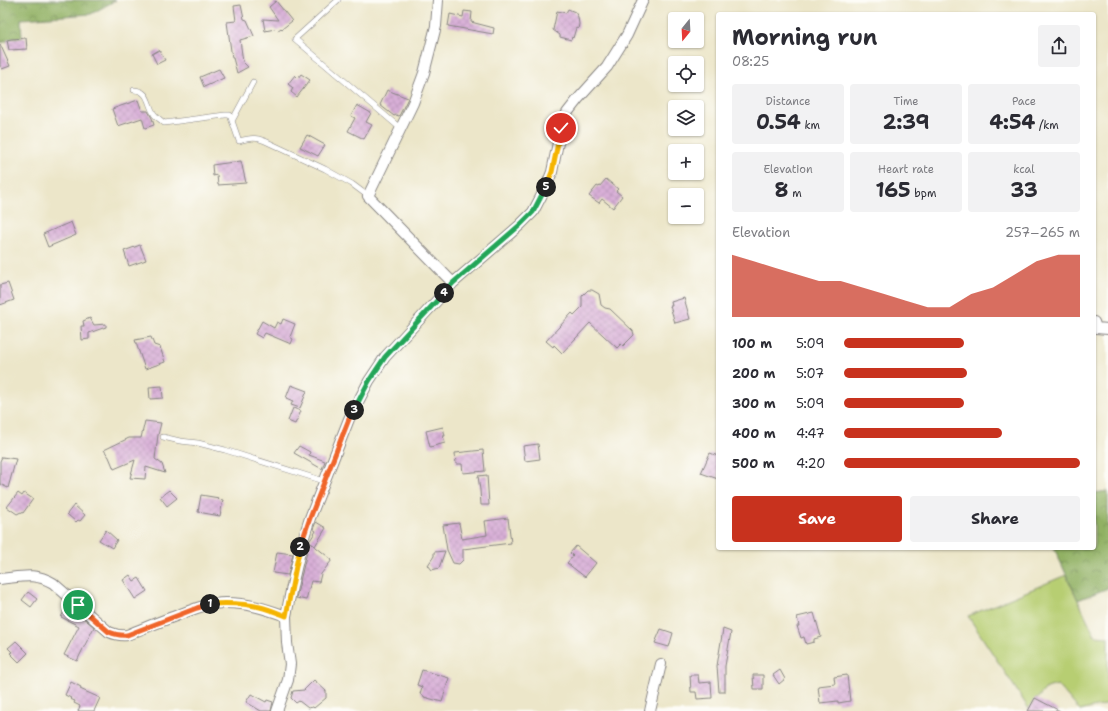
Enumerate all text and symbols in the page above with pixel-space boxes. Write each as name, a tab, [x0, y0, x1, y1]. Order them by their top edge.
north arrow	[668, 12, 704, 48]
map controls	[668, 12, 704, 224]
text: Morning run	[732, 23, 877, 52]
button: share	[1038, 25, 1080, 67]
text: 08:25	[732, 53, 769, 70]
button: locate	[668, 56, 704, 92]
text: Distance	[765, 94, 811, 109]
text: Time	[893, 94, 919, 109]
text: Pace	[1012, 94, 1036, 109]
button: layers	[668, 100, 704, 136]
text: 0.54	[756, 109, 801, 135]
text: 2:39	[882, 109, 930, 135]
text: 4:54	[989, 109, 1035, 135]
pin	[544, 111, 578, 145]
icon: check	[550, 117, 572, 139]
text: km	[801, 118, 820, 133]
text: /km	[1035, 118, 1059, 133]
button: +	[668, 144, 704, 180]
text: Elevation	[763, 162, 813, 177]
text: Heart rate	[878, 162, 934, 177]
text: kcal	[1013, 162, 1035, 177]
pin: 5	[536, 177, 556, 197]
text: 8	[774, 177, 788, 203]
text: 165	[876, 177, 911, 203]
text: 33	[1010, 177, 1038, 203]
text: 5	[543, 179, 549, 194]
text: m	[788, 186, 802, 201]
text: bpm	[911, 186, 936, 201]
button: −	[668, 188, 704, 224]
text: Elevation	[732, 224, 790, 241]
text: 257–265 m	[1005, 224, 1080, 241]
pin: 4	[434, 283, 454, 303]
text: 4	[440, 285, 448, 300]
text: 100 m	[732, 335, 772, 352]
text: 5:09	[796, 335, 824, 352]
text: 200 m	[732, 365, 775, 382]
text: 5:07	[796, 365, 824, 382]
text: 300 m	[732, 395, 776, 412]
text: 5:09	[796, 395, 824, 412]
pin: 3	[344, 400, 364, 420]
text: 3	[350, 402, 358, 417]
text: 400 m	[732, 425, 776, 442]
text: 4:47	[796, 425, 825, 442]
text: 500 m	[732, 455, 775, 472]
text: 4:20	[796, 455, 825, 472]
button: Save	[732, 496, 902, 542]
button: Share	[910, 496, 1080, 542]
pin: 2	[290, 537, 310, 557]
text: 2	[296, 539, 304, 554]
pin	[61, 588, 95, 622]
icon: arrive	[67, 594, 89, 616]
pin: 1	[200, 594, 220, 614]
text: 1	[207, 596, 213, 611]

